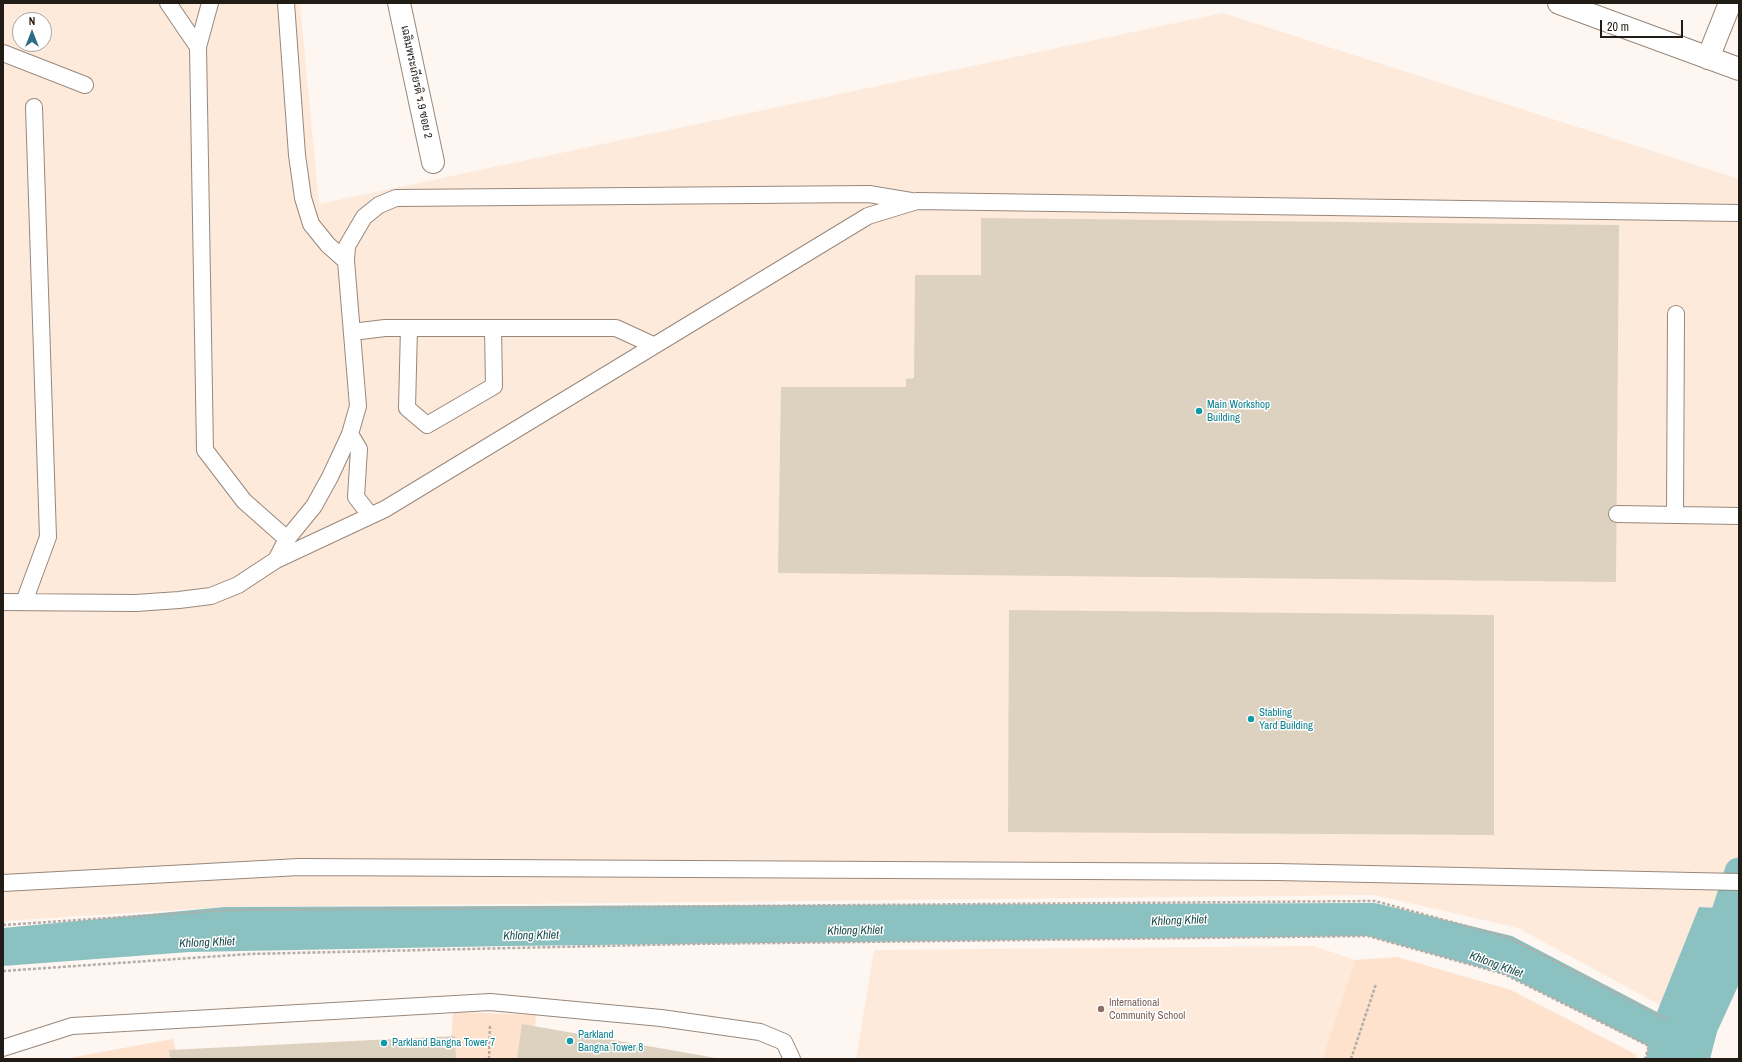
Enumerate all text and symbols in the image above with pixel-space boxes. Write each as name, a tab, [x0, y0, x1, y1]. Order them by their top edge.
north arrow	[12, 12, 52, 52]
scale bar	[1602, 12, 1685, 38]
text: N	[29, 14, 35, 28]
text: 20 m	[1607, 19, 1629, 35]
street label: เฉลิมพระเกียรติ ร.9 ซอย 2	[398, 24, 434, 140]
place label: Main Workshop Building	[1207, 398, 1270, 424]
marker: Main Workshop Building	[1194, 406, 1204, 416]
place label: Stabling Yard Building	[1259, 706, 1313, 732]
marker: Stabling Yard Building	[1246, 714, 1256, 724]
water label: Khlong Khlet	[1151, 913, 1207, 929]
water label: Khlong Khlet	[827, 923, 883, 939]
water label: Khlong Khlet	[503, 928, 559, 944]
water label: Khlong Khlet	[179, 935, 235, 951]
water label: Khlong Khlet	[1467, 949, 1525, 981]
place label: International Community School	[1109, 996, 1185, 1022]
marker: International Community School	[1096, 1004, 1106, 1014]
place label: Parkland Bangna Tower 8	[578, 1028, 643, 1054]
place label: Parkland Bangna Tower 7	[392, 1036, 495, 1050]
marker: Parkland Bangna Tower 8	[565, 1036, 575, 1046]
marker: Parkland Bangna Tower 7	[379, 1038, 389, 1048]

